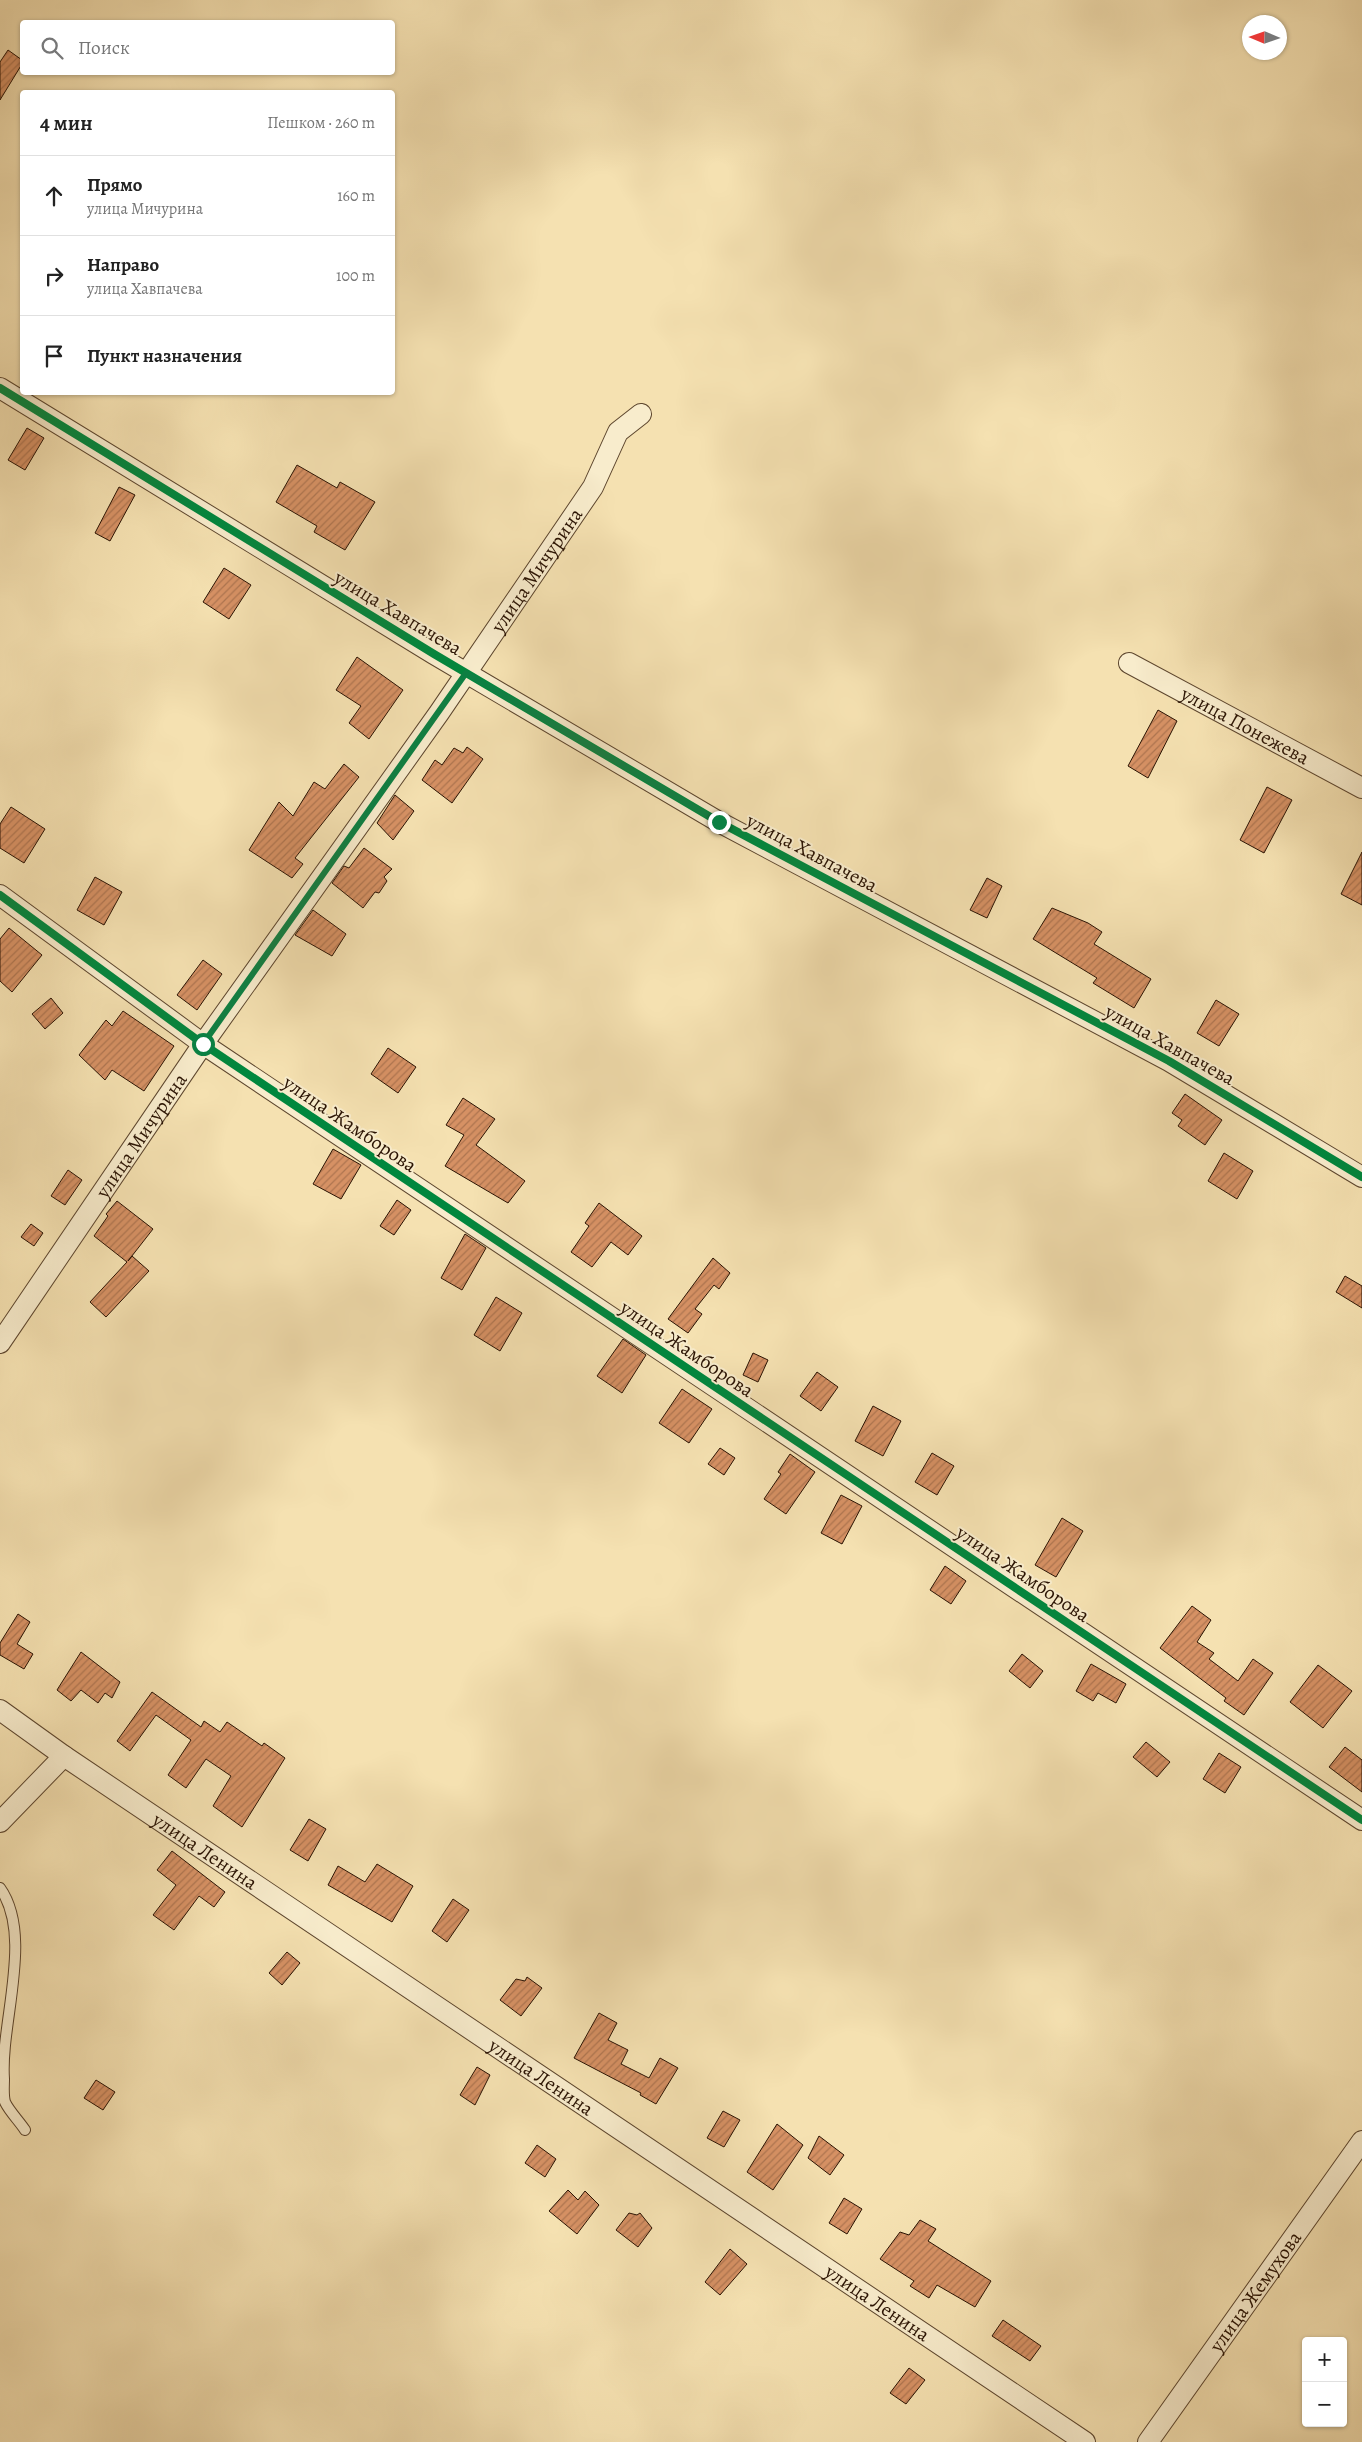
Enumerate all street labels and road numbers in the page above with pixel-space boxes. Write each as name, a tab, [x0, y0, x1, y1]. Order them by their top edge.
street label: улица Мичурина	[484, 502, 589, 638]
street label: улица Хавпачева	[328, 564, 468, 662]
street label: улица Понежева	[1176, 679, 1315, 771]
street label: улица Хавпачева	[741, 807, 883, 899]
street label: улица Хавпачева	[1099, 998, 1240, 1092]
street label: улица Мичурина	[88, 1067, 193, 1204]
street label: улица Жамборова	[277, 1069, 423, 1179]
street label: улица Жамборова	[614, 1294, 760, 1404]
street label: улица Жамборова	[950, 1519, 1096, 1629]
street label: улица Ленина	[147, 1805, 264, 1896]
street label: улица Ленина	[483, 2031, 600, 2122]
street label: улица Жемухова	[1202, 2225, 1308, 2358]
street label: улица Ленина	[819, 2257, 936, 2348]

